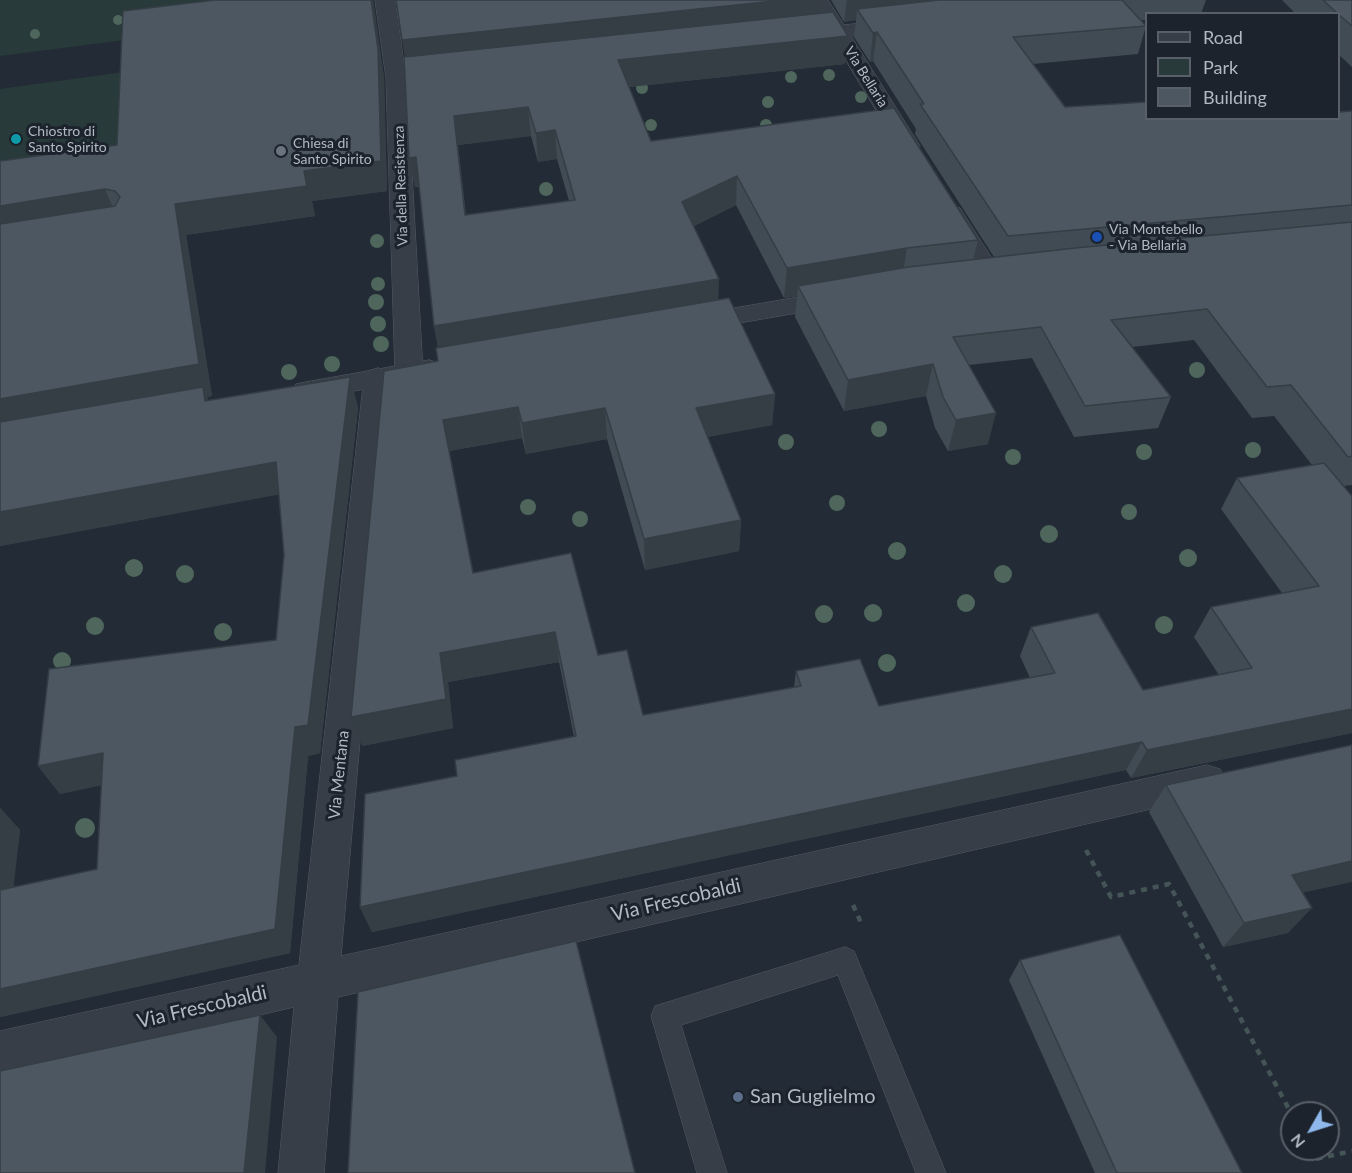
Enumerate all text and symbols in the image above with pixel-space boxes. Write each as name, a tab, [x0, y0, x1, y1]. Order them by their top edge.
legend	[1145, 12, 1340, 120]
text: Road	[1203, 26, 1243, 48]
street label: Via Bellaria	[841, 43, 891, 111]
text: Park	[1203, 56, 1238, 78]
text: Building	[1203, 86, 1267, 108]
place label: Chiostro di Santo Spirito	[28, 123, 107, 156]
street label: Via della Resistenza	[391, 126, 411, 246]
marker: Chiostro di Santo Spirito	[9, 132, 23, 146]
place label: Chiesa di Santo Spirito	[293, 135, 372, 168]
marker: Chiesa di Santo Spirito	[274, 144, 288, 158]
place label: Via Montebello - Via Bellaria	[1109, 221, 1203, 254]
marker: Via Montebello - Via Bellaria	[1090, 230, 1104, 244]
street label: Via Mentana	[325, 730, 353, 820]
street label: Via Frescobaldi	[609, 873, 743, 927]
street label: Via Frescobaldi	[135, 980, 269, 1034]
place label: San Guglielmo	[750, 1085, 876, 1109]
marker: San Guglielmo	[731, 1090, 745, 1104]
north arrow	[1280, 1101, 1340, 1161]
text: N	[1286, 1131, 1308, 1152]

